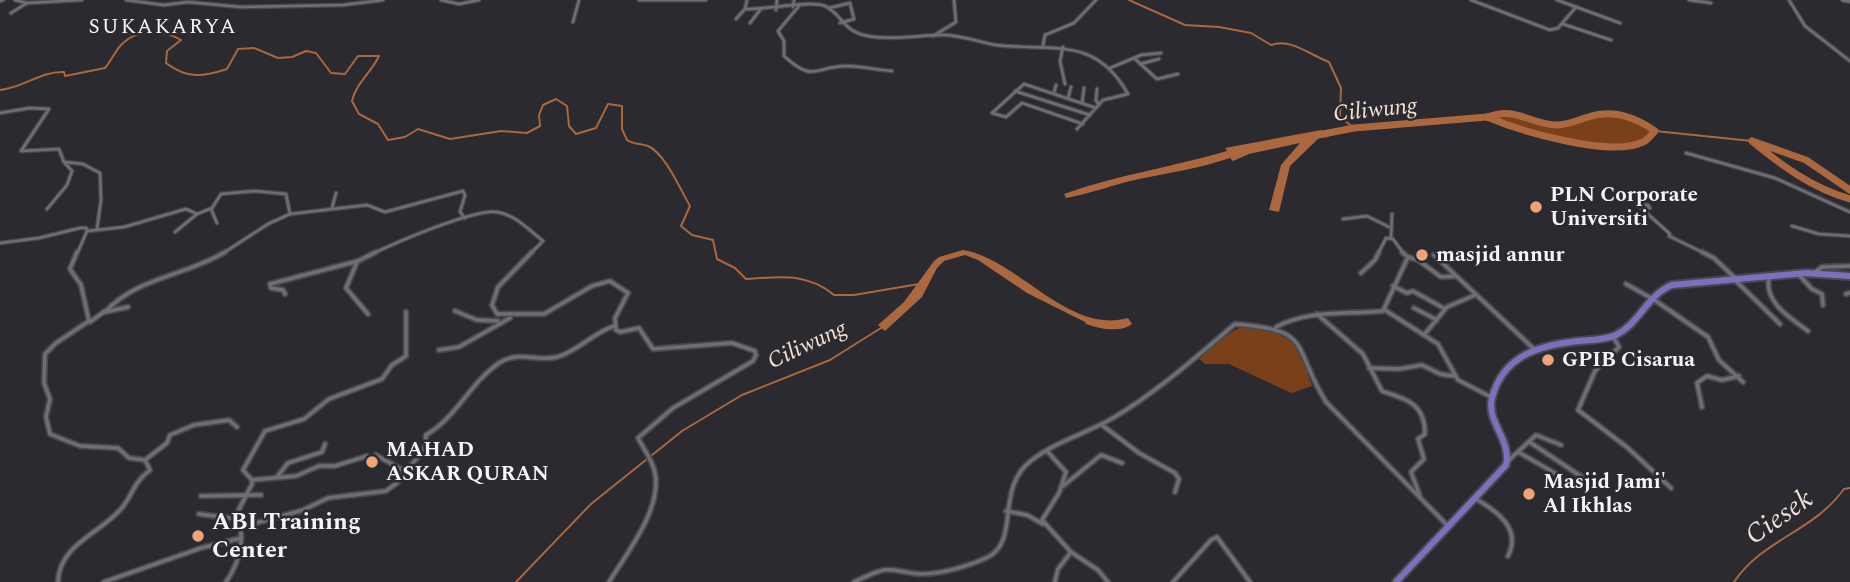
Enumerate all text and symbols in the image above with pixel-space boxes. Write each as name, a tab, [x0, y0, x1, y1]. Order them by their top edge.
district label: SUKAKARYA	[89, 11, 237, 43]
water label: Ciliwung	[1331, 88, 1419, 132]
place label: PLN Corporate Universiti	[1550, 179, 1698, 235]
marker: PLN Corporate Universiti	[1528, 199, 1544, 215]
place label: masjid annur	[1436, 239, 1564, 271]
marker: masjid annur	[1414, 247, 1430, 263]
water label: Ciliwung	[762, 311, 853, 379]
place label: GPIB Cisarua	[1562, 344, 1695, 376]
marker: GPIB Cisarua	[1540, 352, 1556, 368]
place label: MAHAD ASKAR QURAN	[386, 434, 549, 490]
marker: MAHAD ASKAR QURAN	[364, 454, 380, 470]
place label: Masjid Jami' Al Ikhlas	[1543, 466, 1666, 522]
water label: Ciesek	[1736, 478, 1822, 556]
marker: Masjid Jami' Al Ikhlas	[1521, 486, 1537, 502]
place label: ABI Training Center	[212, 504, 361, 568]
marker: ABI Training Center	[190, 528, 206, 544]

